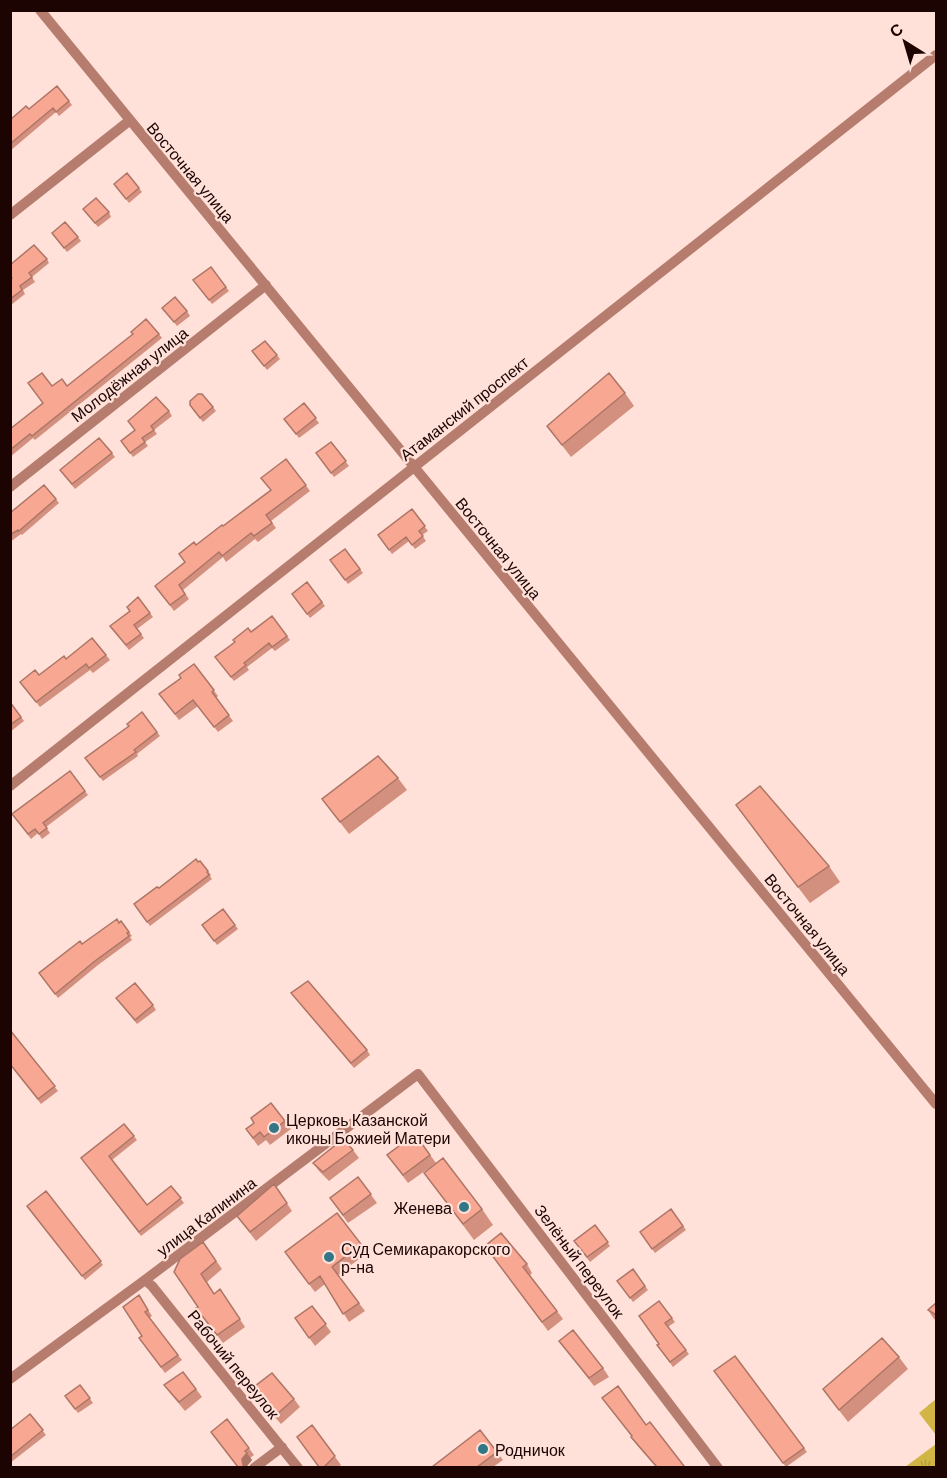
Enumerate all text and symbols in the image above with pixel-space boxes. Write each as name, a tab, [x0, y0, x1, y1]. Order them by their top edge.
north arrow	[875, 12, 935, 72]
text: С	[885, 18, 906, 41]
street label: Восточная улица	[143, 118, 239, 226]
street label: Молодёжная улица	[67, 323, 191, 425]
street label: Атаманский проспект	[396, 352, 533, 464]
street label: Восточная улица	[452, 493, 546, 603]
street label: Восточная улица	[761, 869, 855, 979]
place label: Церковь Казанской иконы Божией Матери	[286, 1110, 450, 1147]
marker: Церковь Казанской иконы Божией Матери	[267, 1121, 281, 1135]
street label: улица Калинина	[153, 1172, 259, 1259]
place label: Женева	[394, 1198, 452, 1217]
marker: Женева	[457, 1200, 471, 1214]
street label: Зелёный переулок	[531, 1201, 629, 1322]
place label: Суд Семикаракорского р-на	[341, 1239, 511, 1276]
marker: Суд Семикаракорского р-на	[322, 1250, 336, 1264]
street label: Рабочий переулок	[184, 1306, 284, 1423]
place label: Родничок	[495, 1440, 566, 1459]
marker: Родничок	[476, 1442, 490, 1456]

